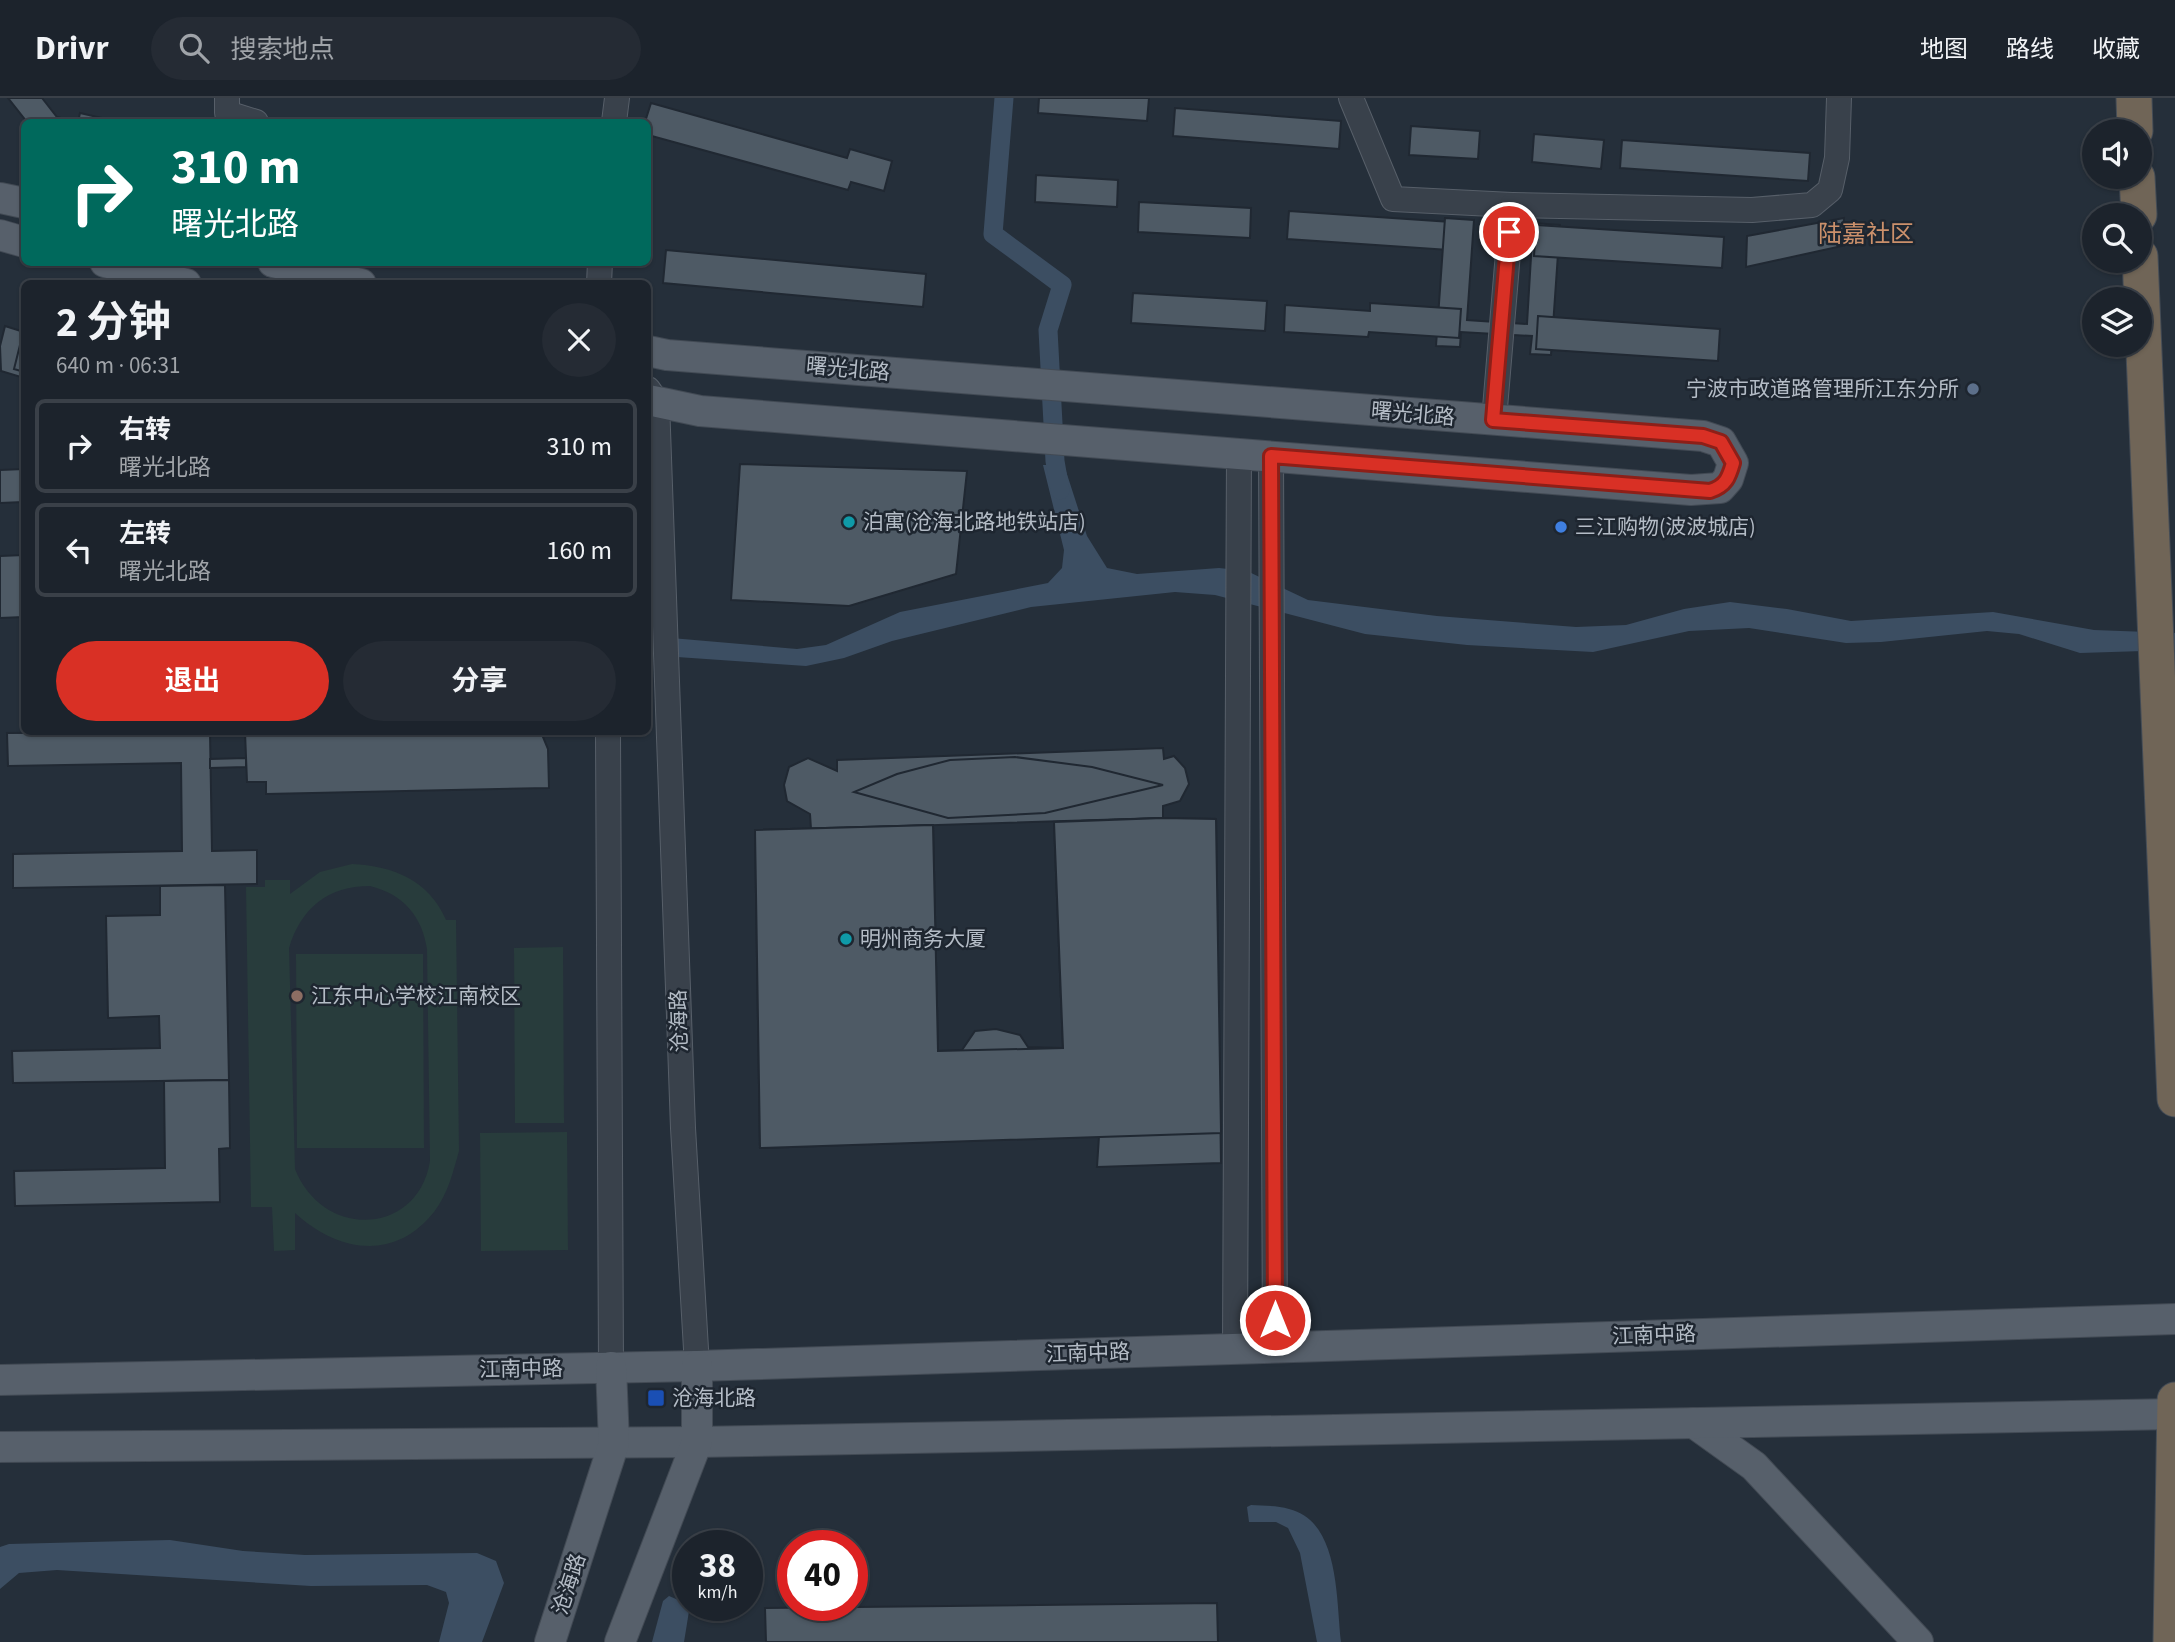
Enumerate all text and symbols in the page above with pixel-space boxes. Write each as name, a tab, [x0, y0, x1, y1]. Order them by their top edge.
search box	[151, 17, 641, 80]
text: Drivr	[35, 25, 109, 72]
icon: search	[175, 29, 213, 67]
text: 搜索地点	[231, 31, 335, 68]
text: 地图	[1920, 32, 1968, 67]
text: 路线	[2006, 32, 2054, 67]
text: 收藏	[2092, 32, 2140, 67]
map controls	[2082, 119, 2152, 357]
button: sound	[2082, 119, 2152, 189]
text: 310 m	[171, 133, 300, 203]
icon: right	[56, 147, 147, 238]
text: 曙光北路	[171, 202, 299, 248]
pin	[1479, 202, 1539, 262]
button: search	[2082, 203, 2152, 273]
icon: arrive	[1490, 213, 1528, 251]
district label: 陆嘉社区	[1818, 217, 1914, 252]
button: layers	[2082, 287, 2152, 357]
text: 2 分钟	[56, 293, 171, 353]
button: close	[542, 303, 616, 377]
text: 640 m · 06:31	[56, 349, 180, 382]
street label: 曙光北路	[805, 350, 891, 388]
place label: 宁波市政道路管理所江东分所	[1686, 374, 1959, 404]
marker: 宁波市政道路管理所江东分所	[1965, 381, 1981, 397]
street label: 曙光北路	[1370, 395, 1456, 433]
text: 右转	[119, 411, 171, 448]
icon: right	[60, 427, 98, 465]
text: 310 m	[546, 428, 612, 465]
text: 曙光北路	[119, 451, 211, 484]
place label: 泊寓(沧海北路地铁站店)	[863, 507, 1086, 537]
place label: 三江购物(波波城店)	[1575, 512, 1756, 542]
marker: 泊寓(沧海北路地铁站店)	[841, 514, 857, 530]
text: 左转	[119, 515, 171, 552]
marker: 三江购物(波波城店)	[1553, 519, 1569, 535]
icon: left	[60, 531, 98, 569]
text: 160 m	[546, 532, 612, 569]
text: 曙光北路	[119, 555, 211, 588]
button: 退出	[56, 641, 329, 721]
button: 分享	[343, 641, 616, 721]
place label: 明州商务大厦	[860, 924, 986, 954]
marker: 明州商务大厦	[838, 931, 854, 947]
place label: 江东中心学校江南校区	[311, 981, 521, 1011]
marker: 江东中心学校江南校区	[289, 988, 305, 1004]
street label: 沧海路	[663, 989, 695, 1053]
position arrow	[1238, 1283, 1312, 1357]
street label: 江南中路	[1612, 1319, 1696, 1351]
street label: 江南中路	[1046, 1337, 1130, 1369]
street label: 江南中路	[479, 1353, 563, 1385]
place label: 沧海北路	[672, 1383, 756, 1413]
marker: 沧海北路	[646, 1388, 666, 1408]
speed limit sign: 40	[777, 1530, 868, 1621]
text: 38	[699, 1541, 736, 1591]
street label: 沧海路	[545, 1549, 593, 1619]
text: km/h	[698, 1580, 737, 1605]

